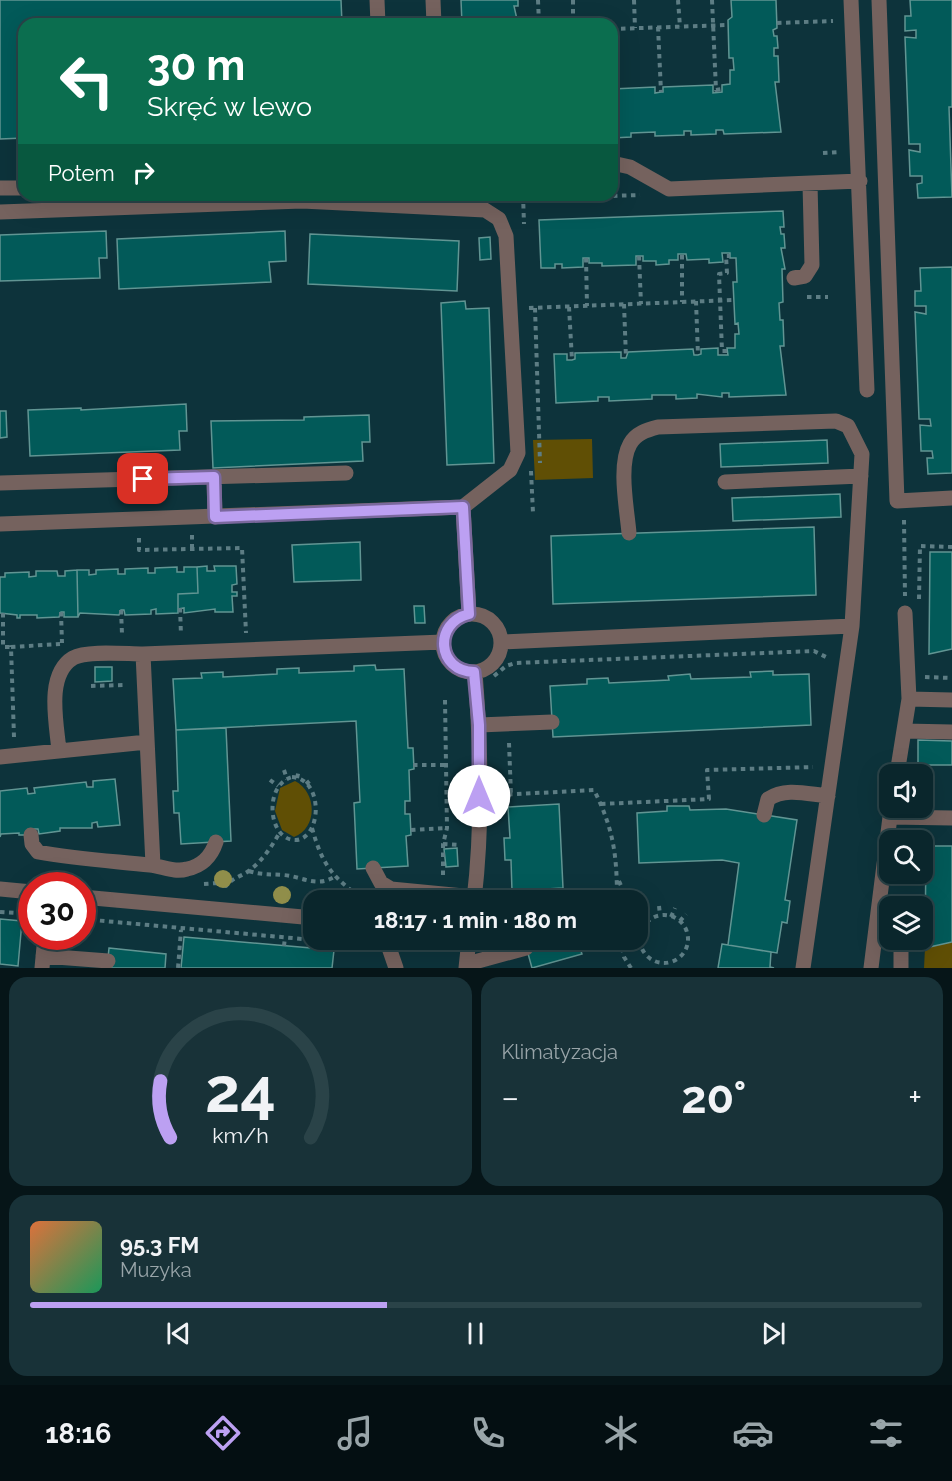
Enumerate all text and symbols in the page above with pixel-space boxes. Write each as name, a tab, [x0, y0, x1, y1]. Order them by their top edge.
text: 30 m	[147, 41, 245, 90]
icon: left	[48, 42, 126, 120]
text: Skręć w lewo	[147, 91, 312, 122]
icon: right	[127, 156, 160, 189]
text: Potem	[48, 160, 115, 186]
pin	[117, 453, 168, 504]
icon: arrive	[126, 462, 159, 495]
position arrow	[447, 764, 511, 828]
map controls	[879, 764, 933, 950]
button: sound	[879, 764, 933, 818]
button: search	[879, 830, 933, 884]
speed limit sign: 30	[18, 872, 96, 950]
button: layers	[879, 896, 933, 950]
text: 18:17 · 1 min · 180 m	[374, 907, 577, 933]
text: Klimatyzacja	[502, 1040, 618, 1064]
text: 24	[205, 1053, 276, 1127]
text: 20°	[681, 1071, 746, 1124]
text: −	[502, 1078, 519, 1117]
text: +	[908, 1078, 922, 1117]
text: km/h	[212, 1124, 269, 1149]
text: 95.3 FM	[120, 1232, 199, 1258]
text: Muzyka	[120, 1258, 192, 1282]
icon: previous	[162, 1317, 195, 1350]
icon: pause	[459, 1317, 492, 1350]
icon: next	[757, 1317, 790, 1350]
icon: directions	[202, 1412, 244, 1454]
icon: music	[334, 1412, 376, 1454]
icon: phone	[467, 1412, 509, 1454]
icon: climate	[600, 1412, 642, 1454]
icon: car	[732, 1412, 774, 1454]
icon: filters	[865, 1412, 907, 1454]
text: 18:16	[45, 1418, 111, 1449]

